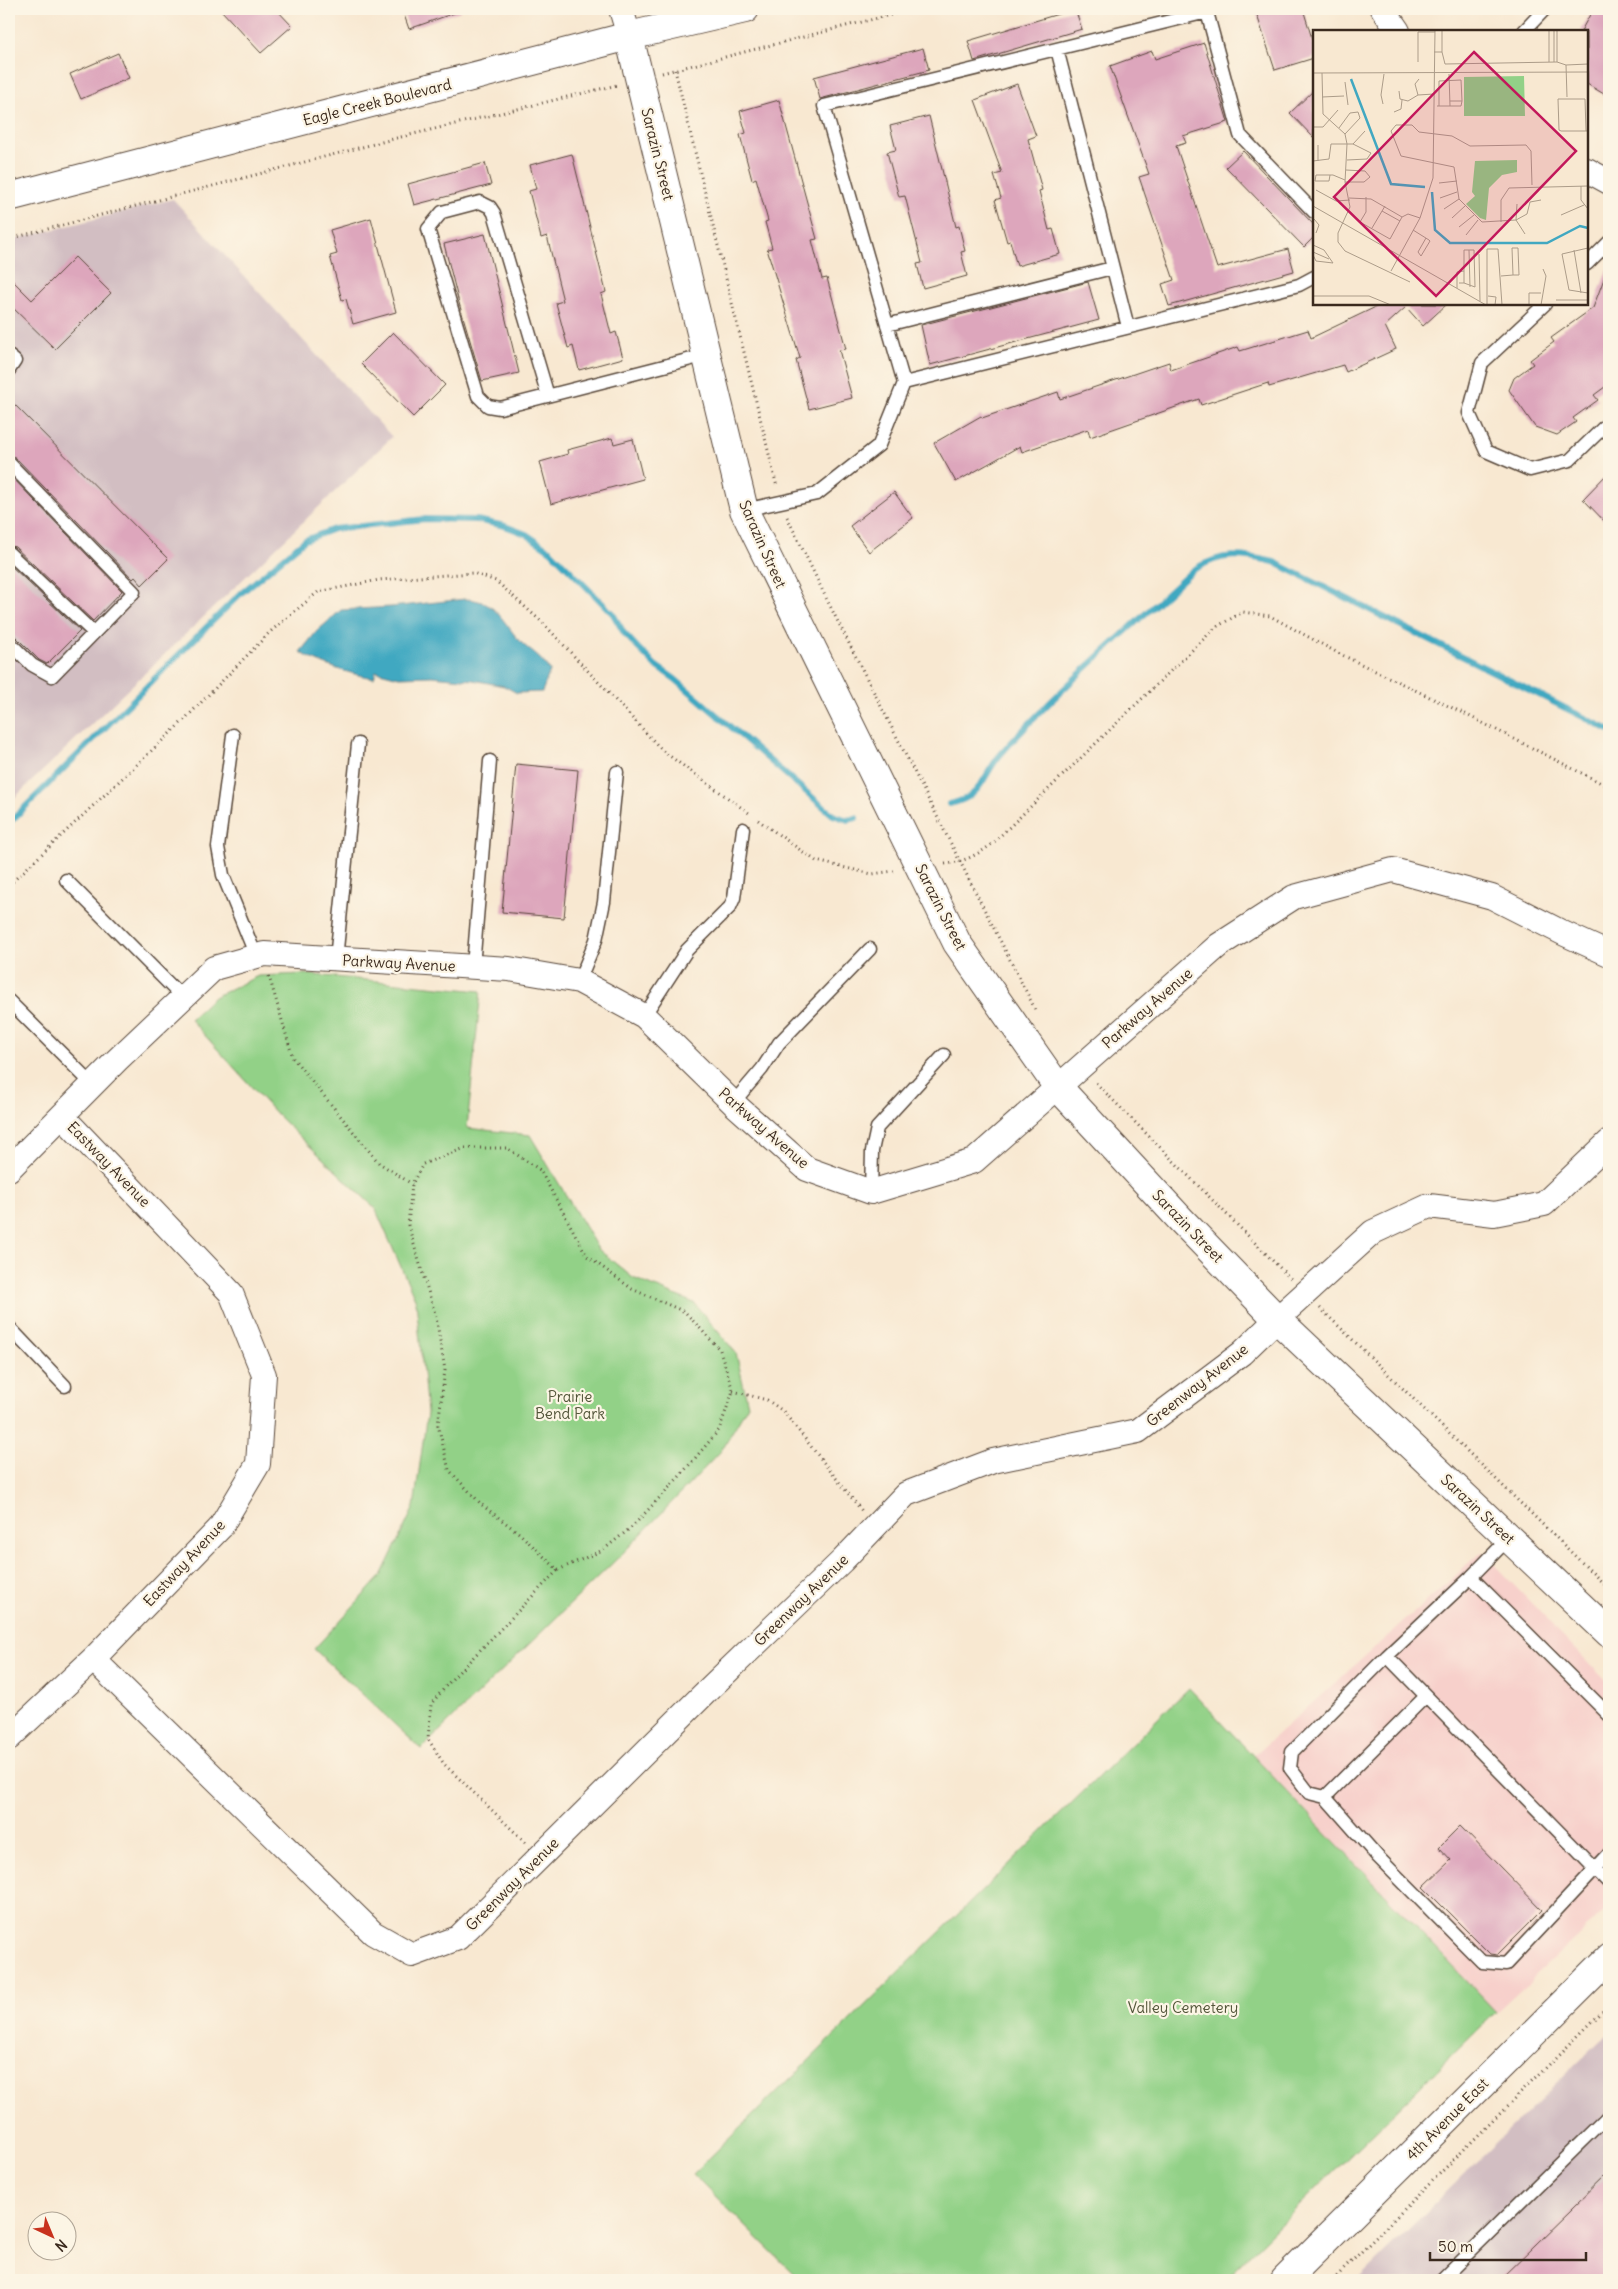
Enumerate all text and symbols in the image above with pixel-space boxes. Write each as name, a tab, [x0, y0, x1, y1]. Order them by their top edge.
inset map	[1313, 30, 1588, 305]
street label: Eagle Creek Boulevard	[301, 74, 453, 130]
street label: Sarazin Street	[637, 106, 679, 202]
street label: Sarazin Street	[735, 497, 791, 591]
street label: Sarazin Street	[911, 861, 971, 953]
street label: Parkway Avenue	[342, 951, 456, 975]
street label: Parkway Avenue	[1098, 964, 1196, 1052]
street label: Parkway Avenue	[715, 1084, 813, 1172]
street label: Eastway Avenue	[63, 1117, 155, 1211]
street label: Sarazin Street	[1148, 1186, 1228, 1266]
street label: Greenway Avenue	[1142, 1339, 1252, 1431]
park label: Prairie Bend Park	[535, 1387, 605, 1423]
street label: Sarazin Street	[1437, 1470, 1519, 1548]
street label: Eastway Avenue	[139, 1516, 229, 1610]
street label: Greenway Avenue	[750, 1550, 852, 1650]
street label: Greenway Avenue	[461, 1833, 563, 1935]
park label: Valley Cemetery	[1128, 1998, 1238, 2017]
street label: 4th Avenue East	[1402, 2074, 1492, 2164]
north arrow	[28, 2212, 78, 2262]
scale bar	[1430, 2229, 1587, 2261]
text: N	[51, 2236, 71, 2255]
text: 50 m	[1438, 2237, 1473, 2256]

